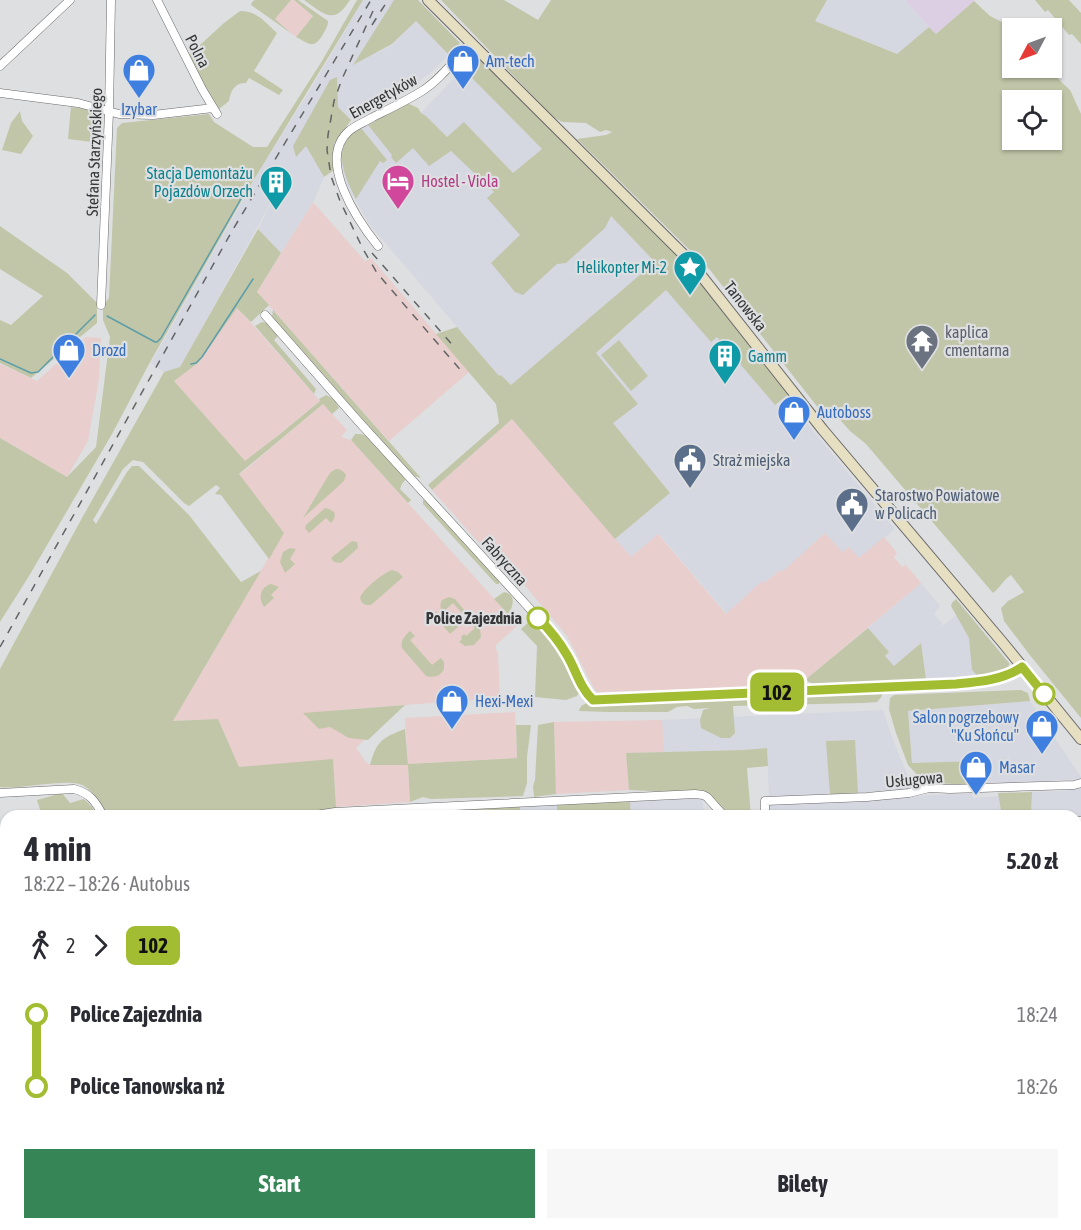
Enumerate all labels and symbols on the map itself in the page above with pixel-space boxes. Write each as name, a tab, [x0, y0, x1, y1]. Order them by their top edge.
north arrow	[1002, 18, 1062, 78]
street label: Polna	[182, 31, 214, 71]
shop icon: Am-tech	[445, 43, 481, 90]
shop icon: Izybar	[121, 52, 157, 99]
place label: Am-tech	[486, 52, 535, 70]
street label: Energetyków	[346, 70, 421, 123]
street label: Stefana Starzyńskiego	[83, 87, 106, 217]
place label: Izybar	[121, 100, 157, 119]
hotel icon: Hostel - Viola	[380, 163, 416, 210]
place label: Stacja Demontażu Pojazdów Orzech	[146, 164, 253, 201]
building icon: Stacja Demontażu Pojazdów Orzech	[258, 164, 294, 211]
place label: Hostel - Viola	[421, 172, 499, 190]
place icon: Helikopter Mi-2	[672, 249, 708, 296]
place label: Helikopter Mi-2	[576, 258, 667, 277]
street label: Tanowska	[721, 278, 771, 334]
temple icon: kaplica cmentarna	[904, 323, 940, 370]
place label: kaplica cmentarna	[945, 323, 1009, 359]
shop icon: Drozd	[51, 332, 87, 379]
building icon: Gamm	[707, 338, 743, 385]
place label: Drozd	[92, 341, 126, 359]
place label: Gamm	[748, 347, 787, 365]
shop icon: Autoboss	[776, 394, 812, 441]
place label: Autoboss	[817, 403, 871, 421]
public building icon: Straż miejska	[672, 442, 708, 489]
place label: Straż miejska	[713, 451, 790, 470]
public building icon: Starostwo Powiatowe w Policach	[834, 486, 870, 533]
place label: Starostwo Powiatowe w Policach	[875, 486, 1000, 522]
street label: Fabryczna	[478, 533, 531, 590]
marker: Police Zajezdnia	[527, 607, 549, 629]
place label: Police Zajezdnia	[426, 609, 522, 627]
line badge: 102	[742, 672, 812, 712]
shop icon: Hexi-Mexi	[434, 683, 470, 730]
unlabelled marker	[1033, 683, 1055, 705]
place label: Hexi-Mexi	[475, 692, 534, 710]
place label: Salon pogrzebowy "Ku Słońcu"	[913, 708, 1019, 744]
shop icon: Salon pogrzebowy "Ku Słońcu"	[1024, 708, 1060, 755]
shop icon: Masar	[958, 749, 994, 796]
place label: Masar	[999, 758, 1035, 776]
street label: Usługowa	[884, 768, 944, 791]

